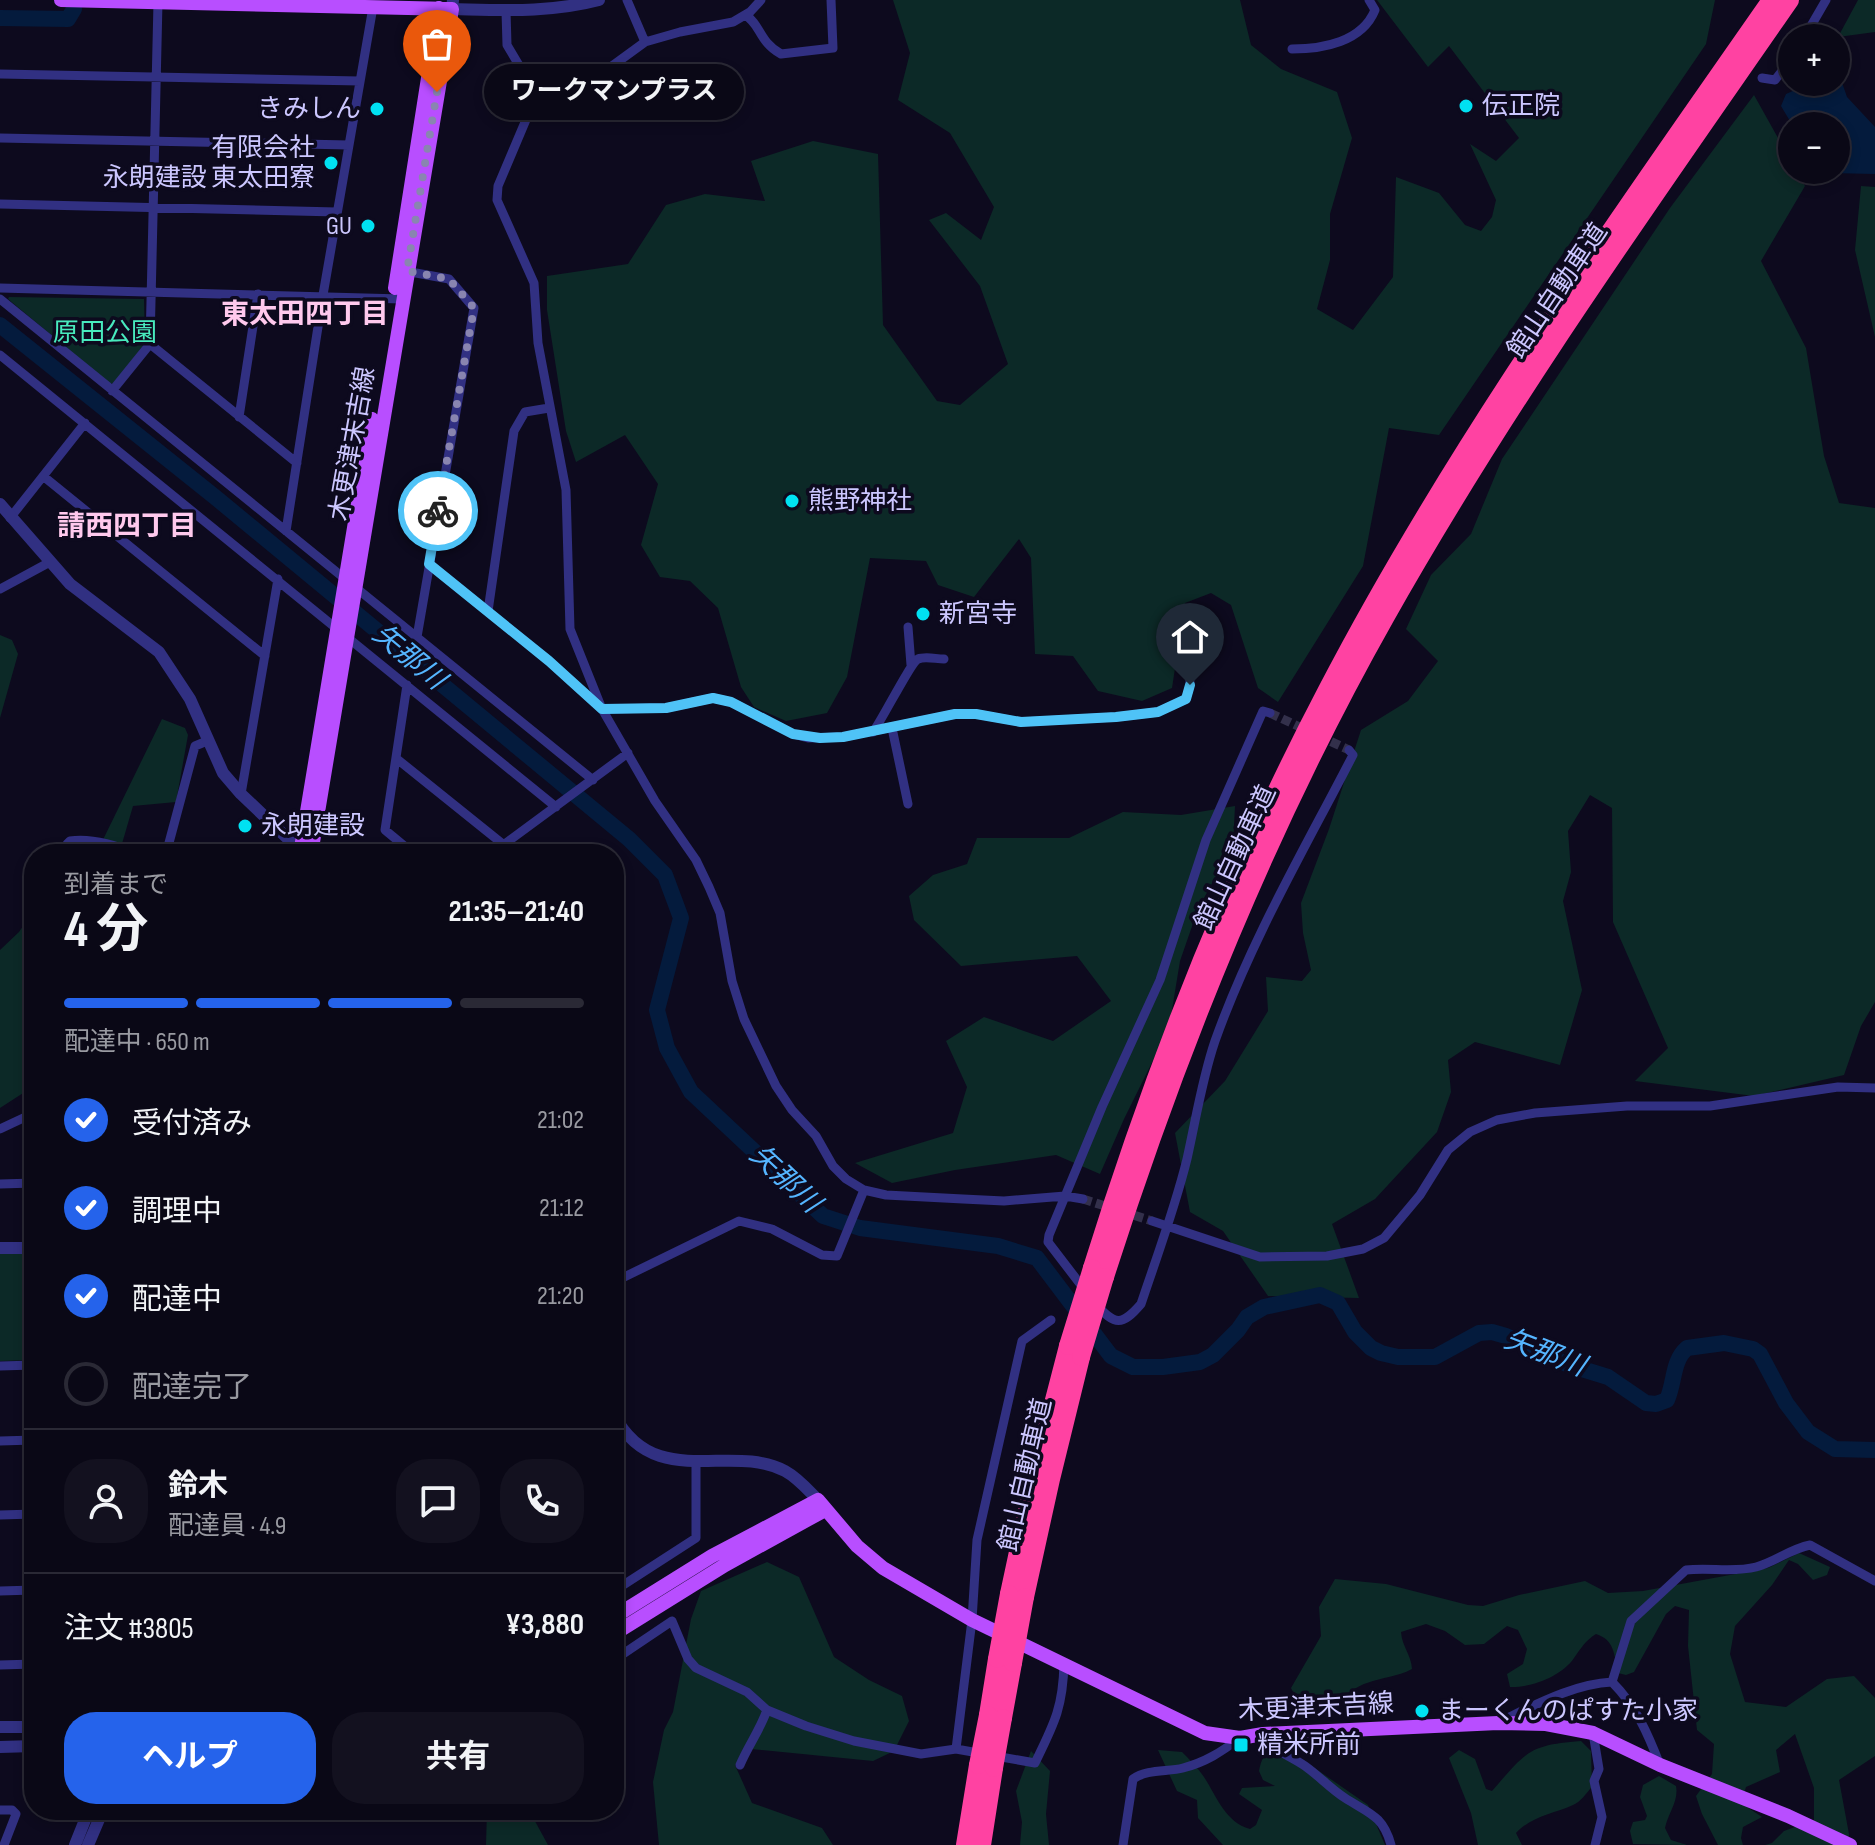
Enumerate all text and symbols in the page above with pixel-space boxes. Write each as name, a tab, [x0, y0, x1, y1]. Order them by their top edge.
pin	[403, 10, 471, 92]
icon: bag	[415, 22, 459, 66]
map controls	[1778, 24, 1850, 184]
button: +	[1778, 24, 1850, 96]
callout: ワークマンプラス	[485, 64, 745, 120]
text: ワークマンプラス	[511, 76, 717, 107]
place label: 伝正院	[1482, 91, 1560, 122]
place label: きみしん	[257, 94, 361, 125]
marker: 伝正院	[1457, 97, 1475, 115]
marker: きみしん	[368, 100, 386, 118]
button: −	[1778, 112, 1850, 184]
place label: 有限会社 永朗建設 東太田寮	[103, 133, 315, 194]
marker: 有限会社 永朗建設 東太田寮	[322, 154, 340, 172]
place label: GU	[326, 211, 352, 242]
marker: GU	[359, 217, 377, 235]
street label: 館山自動車道	[1502, 218, 1614, 364]
district label: 東太田四丁目	[221, 298, 389, 331]
park label: 原田公園	[53, 318, 157, 349]
street label: 木更津末吉線	[324, 364, 382, 524]
courier	[398, 471, 478, 551]
place label: 熊野神社	[808, 486, 912, 517]
icon: bike	[416, 489, 460, 533]
marker: 熊野神社	[783, 492, 801, 510]
district label: 請西四丁目	[57, 510, 197, 543]
place label: 新宮寺	[939, 599, 1017, 630]
pin	[1156, 603, 1224, 685]
marker: 新宮寺	[914, 605, 932, 623]
icon: home	[1168, 615, 1212, 659]
water label: 矢那川	[366, 617, 454, 699]
street label: 館山自動車道	[1189, 781, 1283, 935]
place label: 永朗建設	[261, 811, 365, 842]
marker: 永朗建設	[236, 817, 254, 835]
text: 到着まで	[64, 870, 168, 901]
text: 21:35–21:40	[448, 894, 584, 930]
text: 4 分	[64, 899, 148, 962]
text: 配達中 · 650 m	[64, 1027, 210, 1058]
icon: check	[64, 1098, 108, 1142]
text: 21:02	[537, 1105, 584, 1136]
text: 受付済み	[132, 1106, 252, 1142]
water label: 矢那川	[743, 1138, 829, 1222]
icon: check	[64, 1186, 108, 1230]
text: 21:12	[539, 1193, 584, 1224]
text: 調理中	[132, 1194, 222, 1230]
icon: check	[64, 1274, 108, 1318]
text: 21:20	[537, 1281, 584, 1312]
text: 配達中	[132, 1282, 222, 1318]
water label: 矢那川	[1500, 1323, 1593, 1385]
text: 配達完了	[132, 1370, 252, 1406]
street label: 館山自動車道	[993, 1396, 1059, 1554]
button: person	[64, 1459, 148, 1543]
button: chat	[396, 1459, 480, 1543]
button: phone	[500, 1459, 584, 1543]
text: 鈴木	[168, 1468, 228, 1504]
text: 配達員 · 4.9	[168, 1511, 286, 1542]
text: ¥3,880	[506, 1607, 584, 1643]
text: 注文 #3805	[64, 1611, 194, 1647]
street label: 木更津末吉線	[1237, 1688, 1395, 1728]
place label: まーくんのぱすた小家	[1438, 1696, 1698, 1727]
marker: まーくんのぱすた小家	[1413, 1702, 1431, 1720]
button: ヘルプ	[64, 1712, 316, 1804]
button: 共有	[332, 1712, 584, 1804]
place label: 精米所前	[1257, 1730, 1361, 1761]
marker: 精米所前	[1232, 1736, 1250, 1754]

